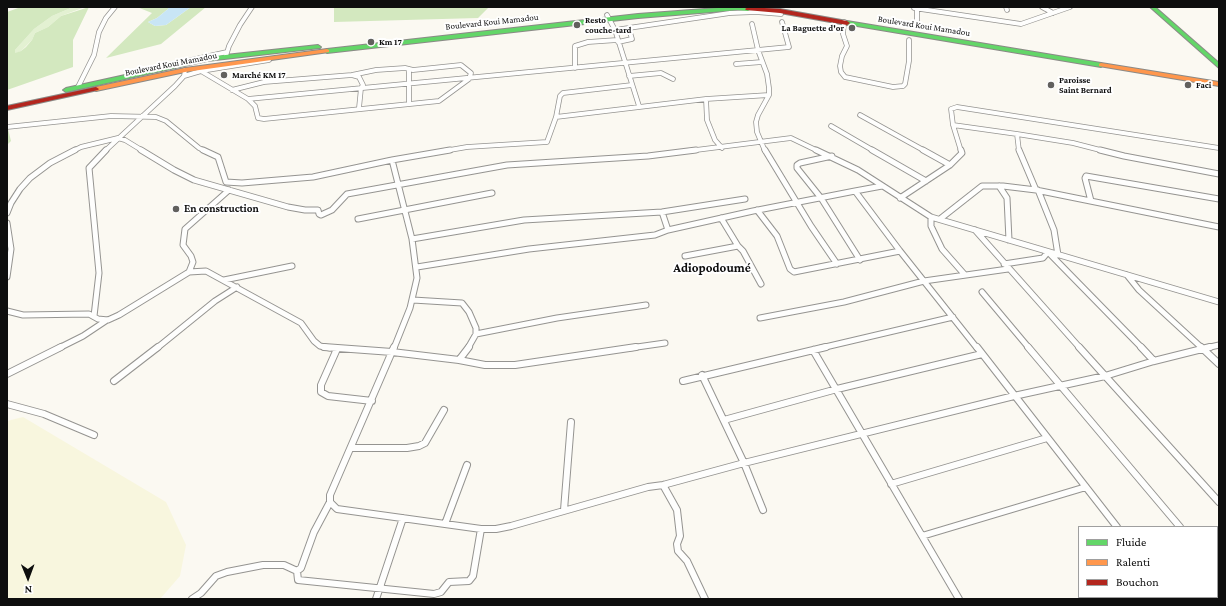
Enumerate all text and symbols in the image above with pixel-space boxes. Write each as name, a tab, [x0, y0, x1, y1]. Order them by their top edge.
street label: Boulevard Koui Mamadou	[445, 12, 539, 32]
street label: Boulevard Koui Mamadou	[877, 13, 971, 39]
place label: Resto couche-tard	[585, 15, 632, 36]
marker: Resto couche-tard	[572, 20, 582, 30]
place label: La Baguette d'or	[782, 23, 844, 33]
marker: La Baguette d'or	[847, 23, 857, 33]
marker: Km 17	[366, 37, 376, 47]
place label: Km 17	[379, 37, 402, 47]
street label: Boulevard Koui Mamadou	[124, 50, 218, 78]
marker: Marché KM 17	[219, 70, 229, 80]
place label: Marché KM 17	[232, 70, 286, 80]
place label: Paroisse Saint Bernard	[1059, 75, 1112, 96]
marker: Paroisse Saint Bernard	[1046, 80, 1056, 90]
marker: Faci	[1183, 80, 1193, 90]
place label: Faci	[1196, 80, 1211, 90]
place label: En construction	[184, 202, 259, 216]
marker: En construction	[171, 204, 181, 214]
district label: Adiopodoumé	[673, 260, 751, 276]
legend	[1078, 526, 1218, 598]
text: Fluide	[1116, 535, 1146, 549]
text: Ralenti	[1116, 555, 1150, 569]
north arrow	[8, 558, 48, 598]
text: Bouchon	[1116, 575, 1159, 589]
text: N	[24, 584, 32, 596]

